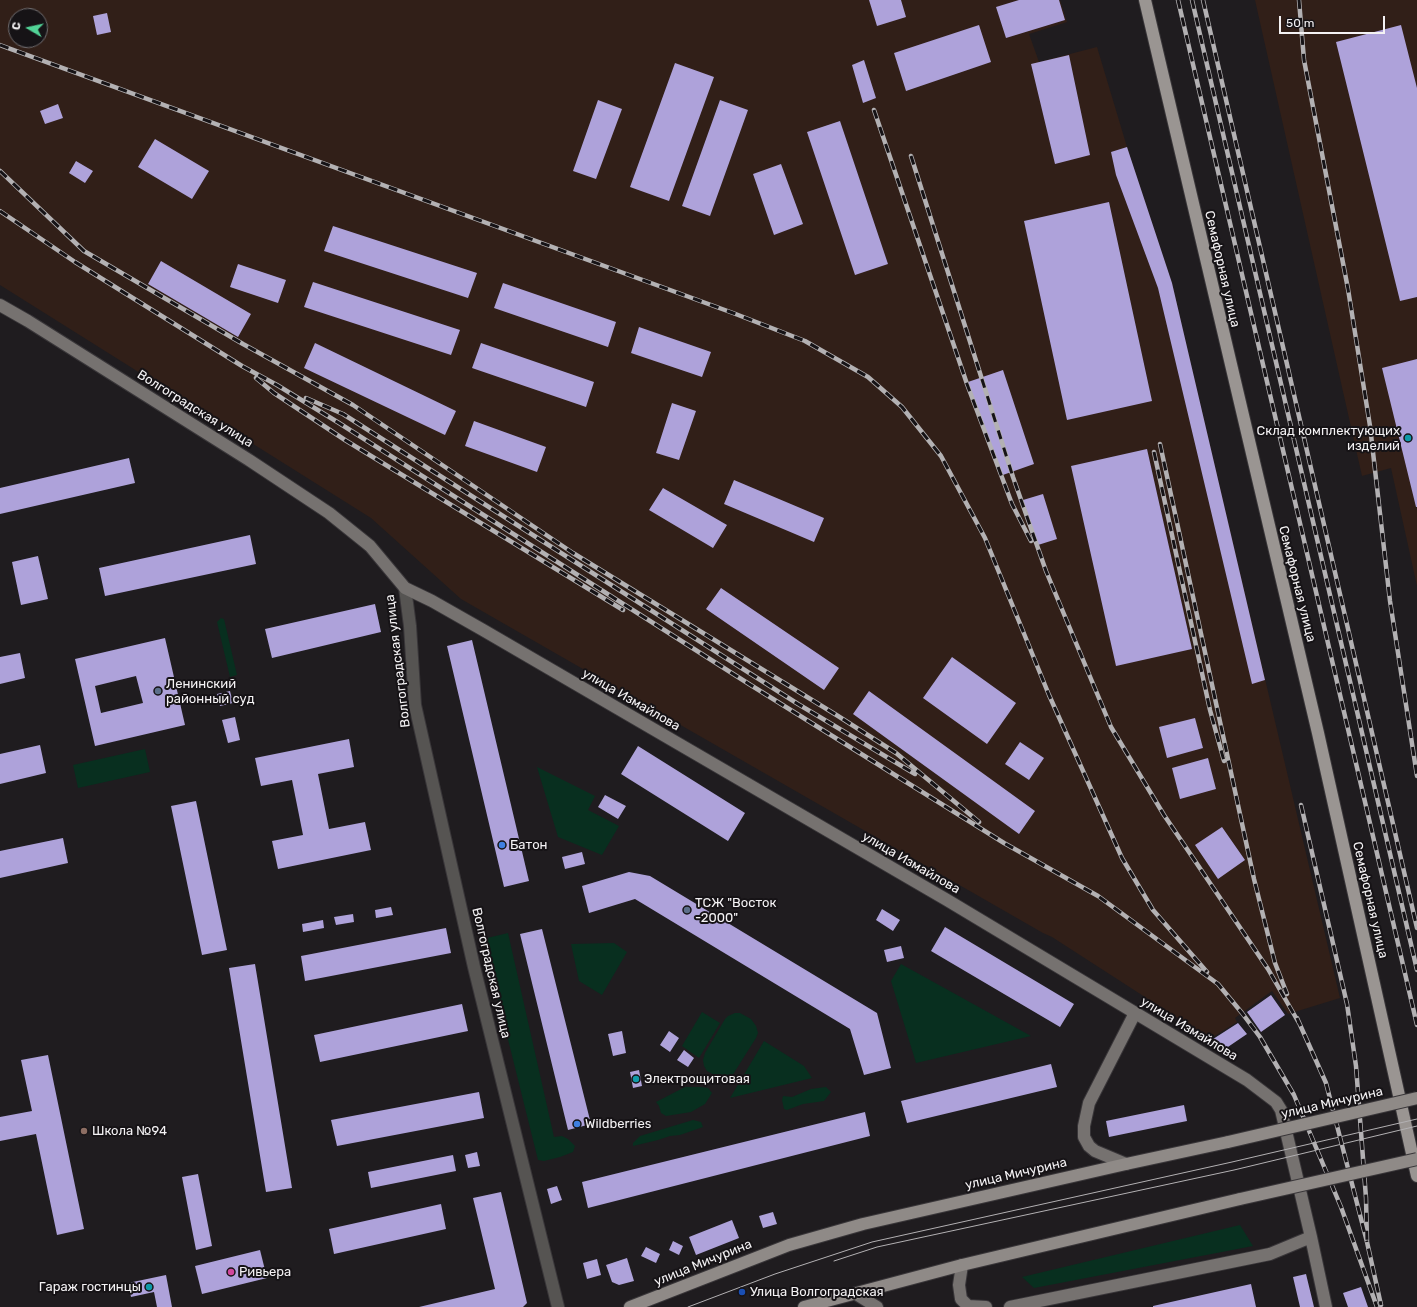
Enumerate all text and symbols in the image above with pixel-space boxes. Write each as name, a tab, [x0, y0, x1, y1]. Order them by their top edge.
north arrow	[8, 8, 48, 48]
scale bar	[1281, 8, 1387, 34]
text: 50 m	[1286, 16, 1314, 30]
text: С	[10, 21, 24, 31]
street label: Семафорная улица	[1201, 209, 1243, 329]
street label: Волгоградская улица	[134, 367, 256, 451]
place label: Склад комплектующих изделий	[1257, 423, 1400, 454]
marker: Склад комплектующих изделий	[1403, 433, 1413, 443]
street label: Семафорная улица	[1275, 524, 1319, 644]
street label: Волгоградская улица	[382, 594, 414, 728]
street label: улица Измайлова	[579, 666, 683, 734]
place label: Ленинский районный суд	[166, 676, 255, 707]
marker: Ленинский районный суд	[153, 686, 163, 696]
street label: улица Измайлова	[859, 829, 963, 897]
place label: Батон	[510, 837, 548, 853]
marker: Батон	[497, 840, 507, 850]
street label: Семафорная улица	[1349, 840, 1391, 960]
place label: ТСЖ "Восток -2000"	[695, 895, 777, 926]
marker: ТСЖ "Восток -2000"	[682, 905, 692, 915]
street label: Волгоградская улица	[468, 906, 514, 1040]
street label: улица Измайлова	[1138, 994, 1240, 1064]
place label: Электрощитовая	[644, 1071, 750, 1087]
marker: Электрощитовая	[631, 1074, 641, 1084]
street label: улица Мичурина	[1280, 1084, 1384, 1122]
place label: Wildberries	[585, 1116, 651, 1132]
marker: Wildberries	[572, 1119, 582, 1129]
place label: Школа №94	[92, 1123, 167, 1139]
marker: Школа №94	[79, 1126, 89, 1136]
street label: улица Мичурина	[964, 1155, 1068, 1193]
street label: улица Мичурина	[652, 1236, 754, 1290]
place label: Ривьера	[239, 1264, 291, 1280]
marker: Ривьера	[226, 1267, 236, 1277]
place label: Гараж гостинцы	[39, 1279, 141, 1295]
marker: Гараж гостинцы	[144, 1282, 154, 1292]
place label: Улица Волгоградская	[750, 1284, 884, 1300]
marker: Улица Волгоградская	[737, 1287, 747, 1297]

